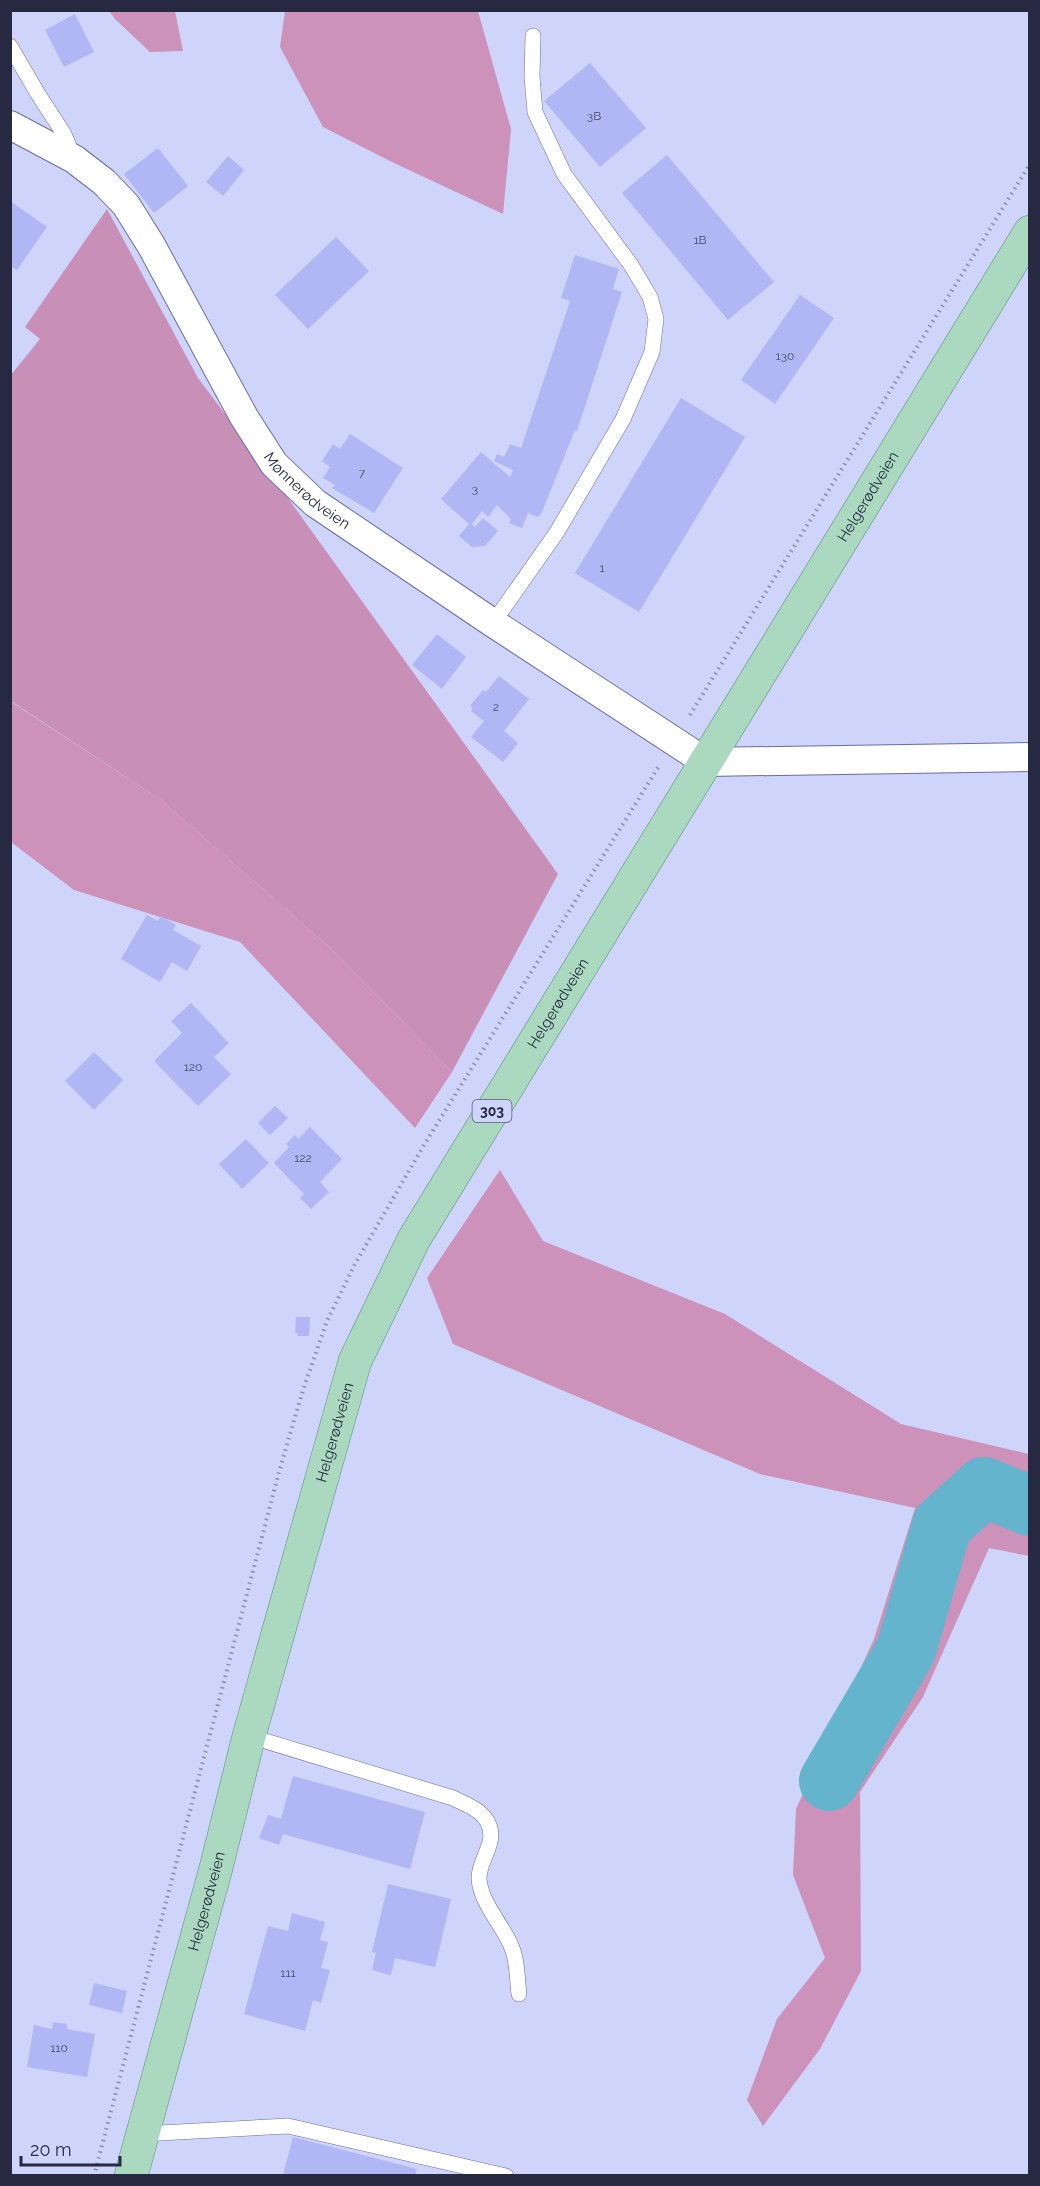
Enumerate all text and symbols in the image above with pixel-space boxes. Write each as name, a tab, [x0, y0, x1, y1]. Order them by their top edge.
house number: 3B	[587, 109, 601, 123]
house number: 1B	[693, 233, 707, 247]
house number: 130	[776, 349, 794, 363]
street label: Helgerødveien	[834, 448, 903, 545]
street label: Mønnerødveien	[260, 449, 353, 533]
house number: 7	[359, 466, 366, 480]
house number: 3	[472, 482, 478, 496]
house number: 1	[599, 561, 605, 575]
house number: 2	[493, 700, 499, 714]
street label: Helgerødveien	[524, 955, 593, 1052]
house number: 120	[184, 1060, 202, 1074]
road number: 303	[472, 1100, 512, 1122]
house number: 122	[294, 1151, 312, 1165]
street label: Helgerødveien	[312, 1381, 357, 1484]
street label: Helgerødveien	[184, 1850, 229, 1953]
house number: 111	[280, 1966, 296, 1980]
house number: 110	[50, 2041, 68, 2055]
scale bar	[21, 2129, 120, 2167]
text: 20 m	[30, 2139, 72, 2160]

